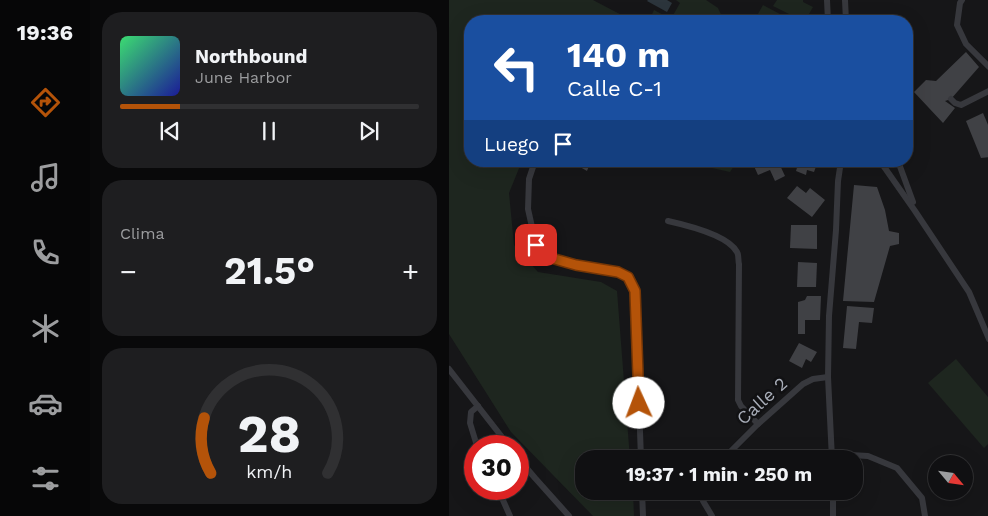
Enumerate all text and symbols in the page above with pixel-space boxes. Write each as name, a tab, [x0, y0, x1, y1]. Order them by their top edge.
text: 19:36	[17, 20, 73, 45]
text: 140 m	[567, 34, 670, 76]
icon: left	[484, 35, 549, 100]
text: Northbound	[195, 45, 307, 68]
text: June Harbor	[195, 68, 292, 87]
text: Calle C-1	[567, 76, 662, 101]
icon: directions	[28, 85, 63, 120]
icon: previous	[156, 117, 184, 145]
icon: pause	[255, 117, 283, 145]
icon: next	[355, 117, 383, 145]
icon: arrive	[549, 130, 577, 158]
text: Luego	[484, 133, 539, 156]
icon: music	[28, 160, 63, 195]
text: Clima	[120, 224, 164, 243]
pin	[515, 224, 557, 266]
icon: arrive	[522, 231, 550, 259]
icon: phone	[28, 235, 63, 270]
text: 21.5°	[224, 249, 315, 293]
text: −	[120, 255, 137, 288]
text: +	[402, 255, 419, 288]
icon: climate	[28, 311, 63, 346]
street label: Calle 2	[732, 373, 791, 429]
position arrow	[612, 376, 664, 428]
icon: car	[28, 386, 63, 421]
text: 28	[238, 404, 301, 465]
speed limit sign: 30	[464, 435, 529, 500]
north arrow	[928, 455, 973, 500]
map controls	[928, 455, 973, 500]
icon: filters	[28, 461, 63, 496]
text: km/h	[246, 461, 293, 482]
text: 19:37 · 1 min · 250 m	[626, 463, 812, 486]

